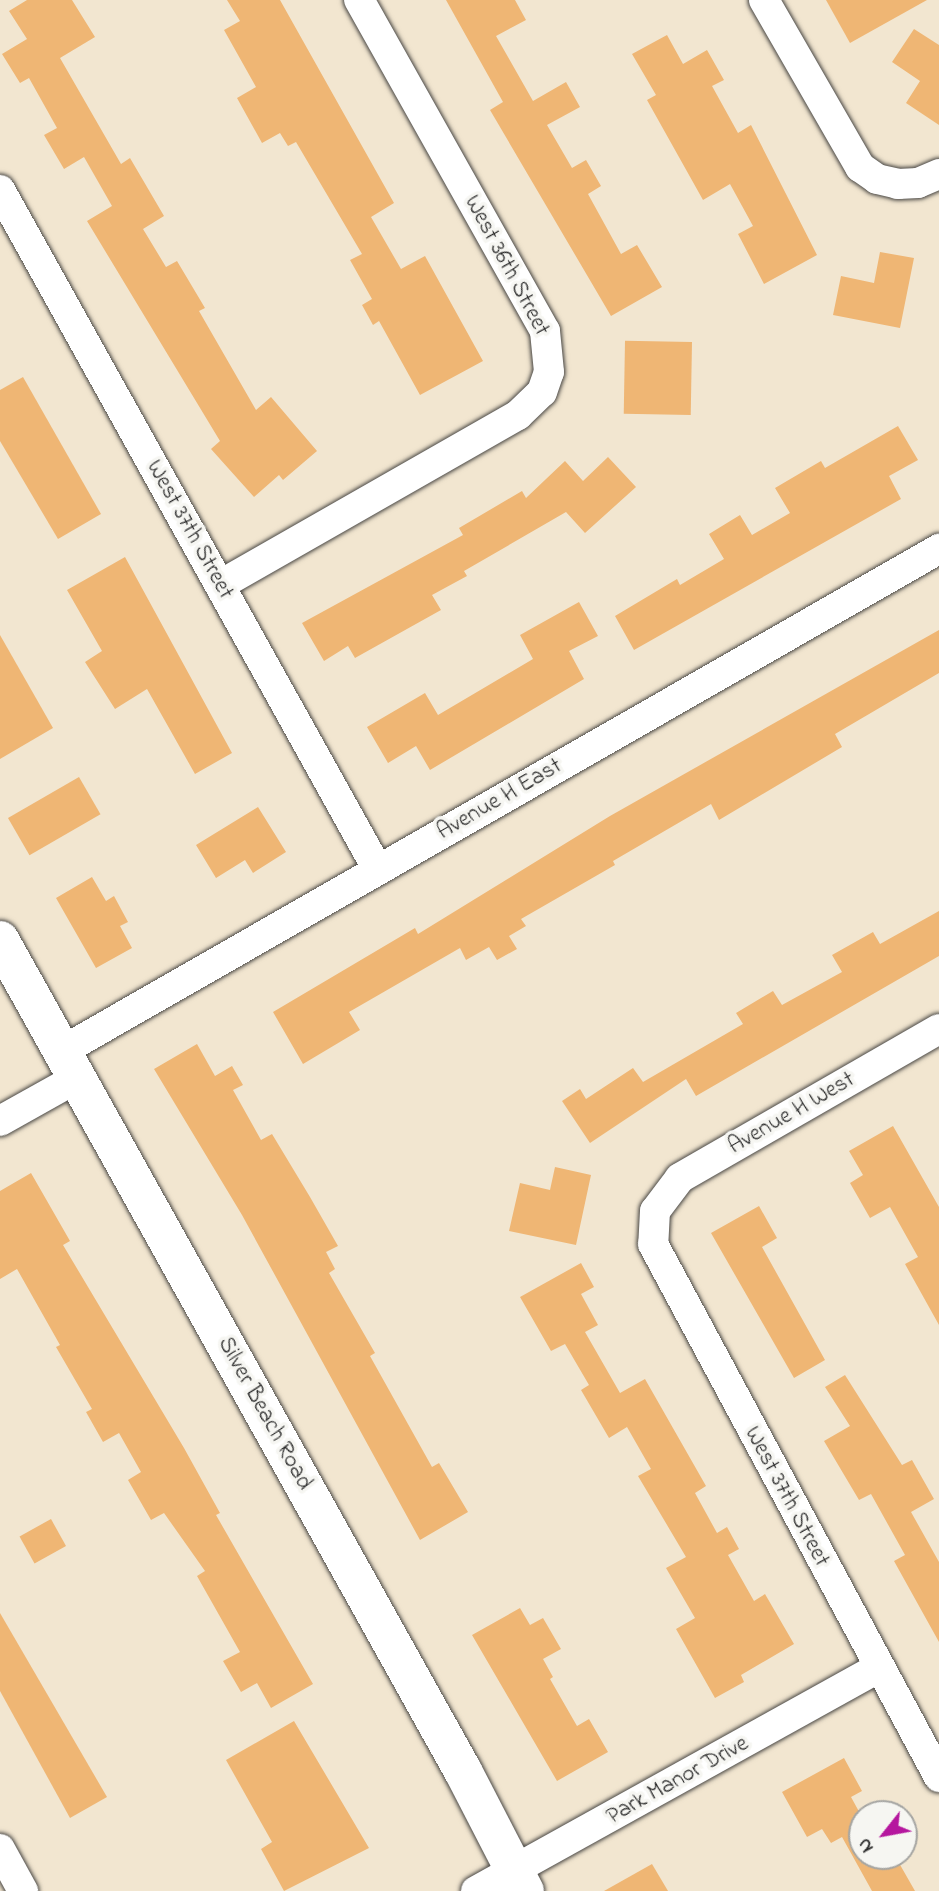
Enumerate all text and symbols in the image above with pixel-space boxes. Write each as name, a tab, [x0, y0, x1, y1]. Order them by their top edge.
street label: West 36th Street	[457, 191, 555, 341]
street label: West 37th Street	[139, 456, 239, 604]
street label: Avenue H East	[433, 753, 567, 847]
street label: Avenue H West	[724, 1067, 860, 1161]
street label: Silver Beach Road	[211, 1333, 317, 1495]
street label: West 37th Street	[738, 1422, 834, 1572]
street label: Park Manor Drive	[602, 1731, 754, 1831]
north arrow	[848, 1800, 918, 1870]
text: N	[851, 1833, 881, 1858]

